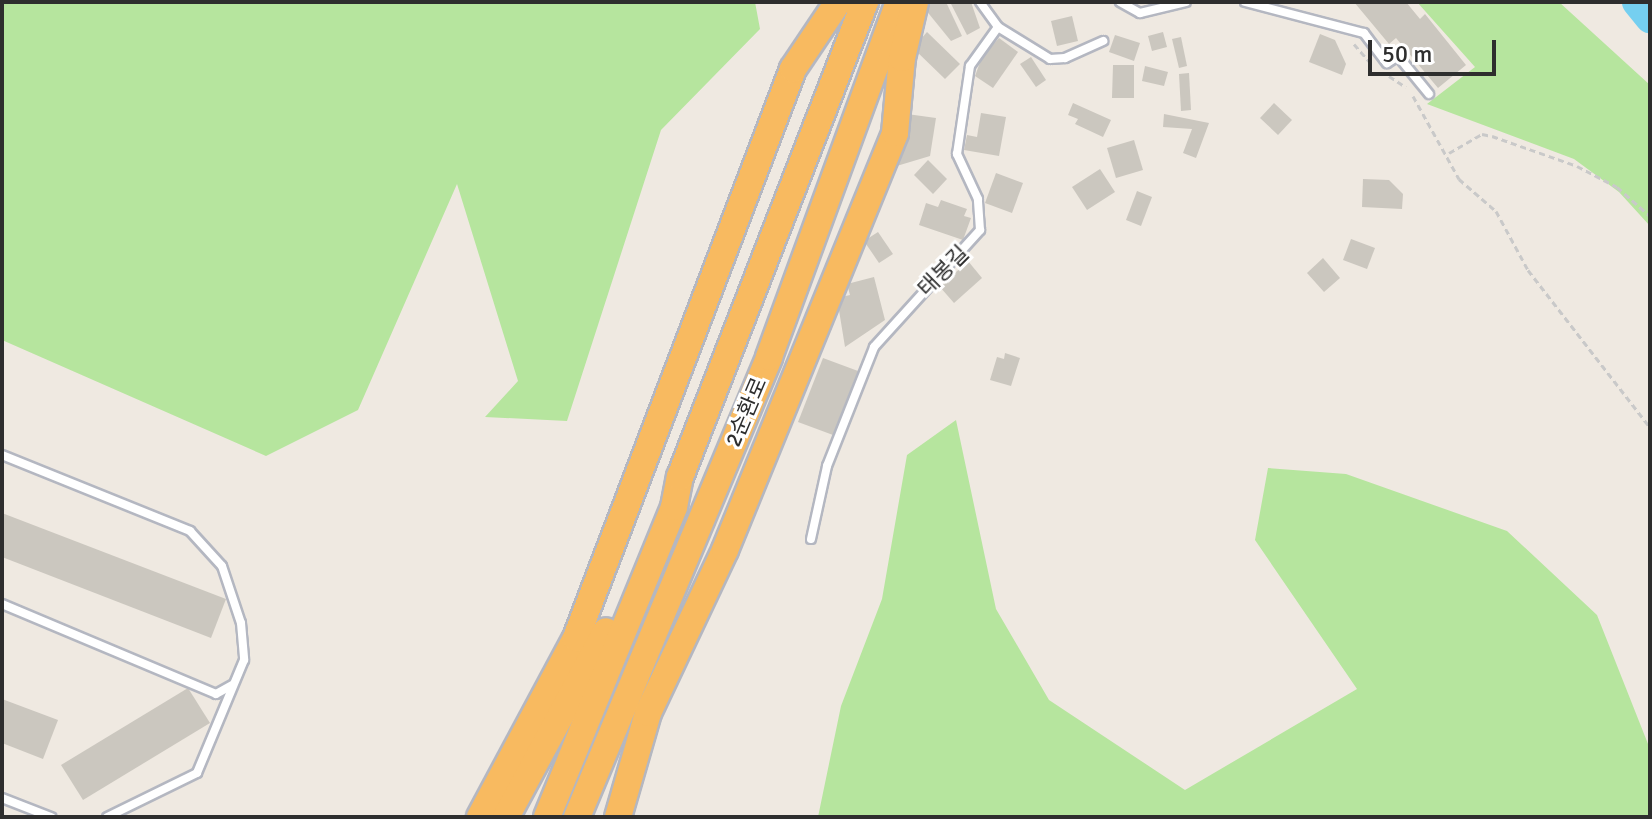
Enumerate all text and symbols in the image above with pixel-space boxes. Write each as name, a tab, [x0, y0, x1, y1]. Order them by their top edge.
scale bar	[1372, 24, 1500, 74]
text: 50 m	[1382, 39, 1432, 69]
street label: 태봉길	[912, 240, 974, 302]
street label: 2순환로	[720, 373, 772, 451]

